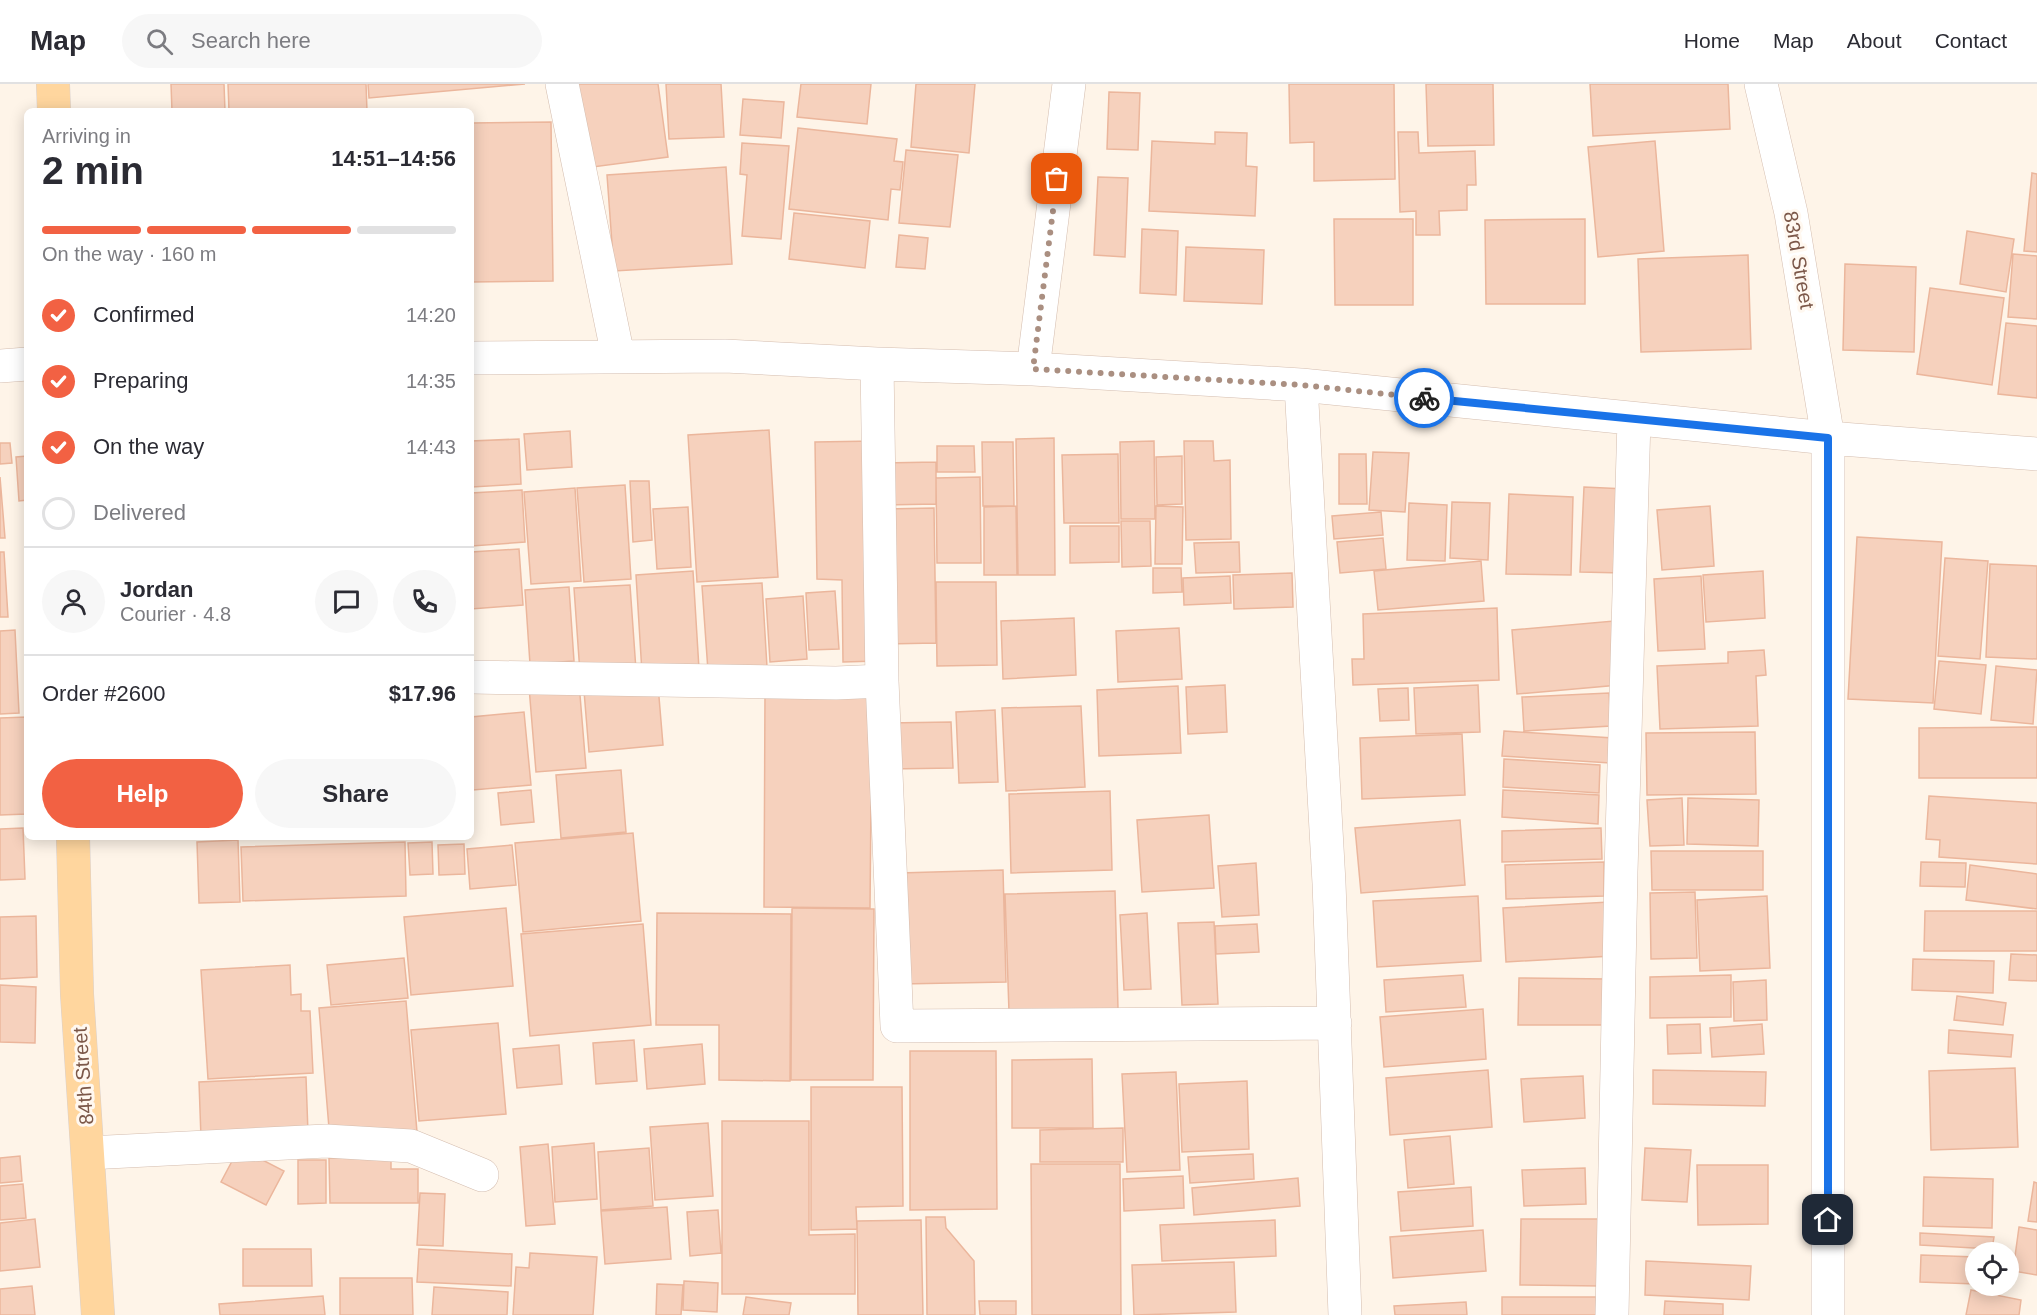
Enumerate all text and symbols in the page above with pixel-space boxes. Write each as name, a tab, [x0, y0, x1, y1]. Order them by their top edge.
search box	[122, 14, 542, 68]
text: Map	[30, 25, 86, 56]
icon: search	[143, 25, 176, 58]
text: Search here	[191, 28, 311, 53]
text: Home	[1684, 29, 1740, 52]
text: Map	[1773, 29, 1814, 52]
text: About	[1847, 29, 1902, 52]
text: Contact	[1935, 29, 2007, 52]
text: Arriving in	[42, 125, 131, 147]
text: 14:51–14:56	[331, 146, 456, 171]
text: 2 min	[42, 149, 144, 192]
pin	[1031, 153, 1082, 204]
icon: bag	[1040, 162, 1073, 195]
street label: 83rd Street	[1780, 209, 1819, 311]
text: On the way · 160 m	[42, 243, 217, 265]
icon: check	[42, 299, 75, 332]
text: Confirmed	[93, 302, 194, 327]
text: 14:20	[406, 304, 456, 326]
icon: check	[42, 365, 75, 398]
text: Preparing	[93, 368, 188, 393]
courier	[1394, 368, 1454, 428]
text: 14:35	[406, 370, 456, 392]
icon: bike	[1408, 382, 1441, 415]
icon: check	[42, 431, 75, 464]
text: On the way	[93, 434, 204, 459]
text: 14:43	[406, 436, 456, 458]
text: Delivered	[93, 500, 186, 525]
button: person	[42, 570, 105, 633]
button: chat	[315, 570, 378, 633]
button: phone	[393, 570, 456, 633]
text: Jordan	[120, 577, 193, 602]
text: Courier · 4.8	[120, 603, 231, 625]
text: Order #2600	[42, 681, 166, 706]
text: $17.96	[389, 681, 456, 706]
button: Help	[42, 759, 243, 828]
button: Share	[255, 759, 456, 828]
street label: 84th Street	[69, 1026, 97, 1126]
pin	[1802, 1194, 1853, 1245]
icon: home	[1811, 1203, 1844, 1236]
map controls	[1965, 1242, 2019, 1296]
button: locate	[1965, 1242, 2019, 1296]

